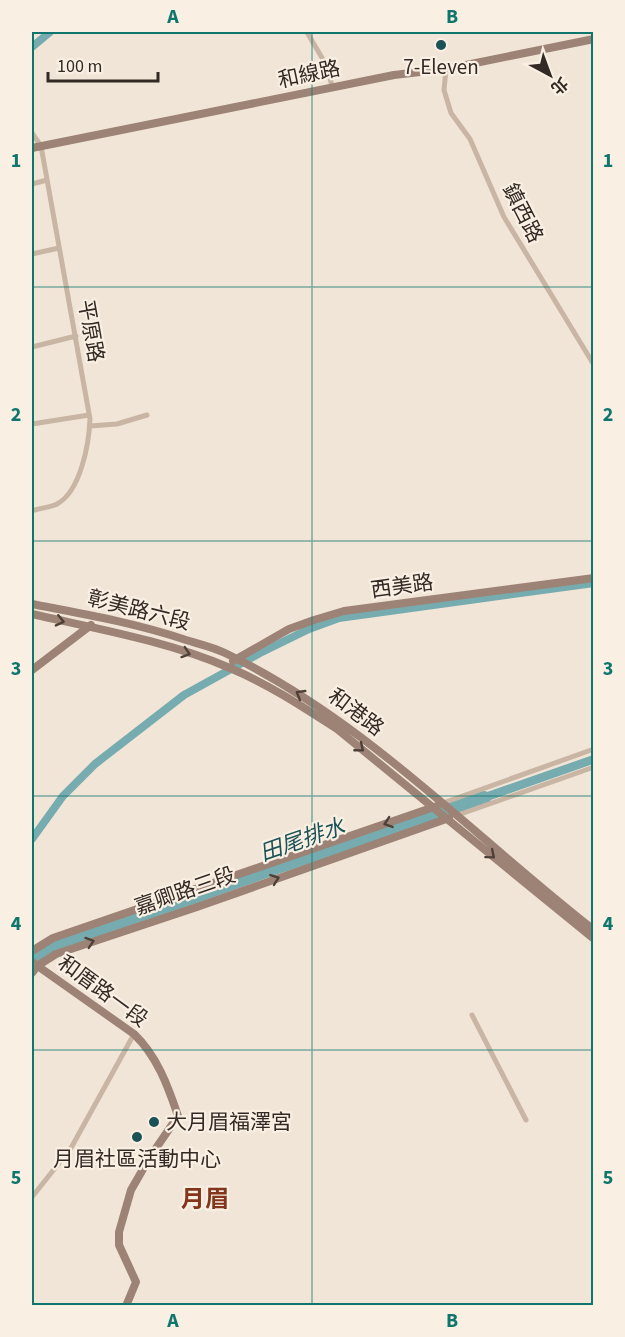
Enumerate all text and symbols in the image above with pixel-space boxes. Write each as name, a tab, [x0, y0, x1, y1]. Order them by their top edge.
text: A	[166, 3, 179, 31]
text: B	[446, 3, 458, 31]
marker: 7-Eleven	[434, 38, 448, 52]
scale bar	[48, 45, 158, 83]
north arrow	[520, 45, 580, 105]
place label: 7-Eleven	[403, 52, 479, 82]
street label: 和線路	[275, 53, 343, 95]
text: 100 m	[57, 54, 102, 79]
text: 北	[546, 72, 572, 99]
text: 1	[11, 147, 21, 175]
text: 1	[603, 147, 613, 175]
street label: 鎮西路	[495, 178, 551, 248]
street label: 平原路	[71, 297, 111, 365]
text: 2	[11, 401, 21, 429]
text: 2	[603, 401, 613, 429]
street label: 西美路	[369, 567, 435, 605]
street label: 彰美路六段	[84, 583, 194, 637]
one-way arrow	[55, 613, 65, 626]
one-way arrow	[180, 646, 191, 658]
text: 3	[11, 655, 21, 683]
text: 3	[603, 655, 613, 683]
street label: 和港路	[322, 681, 390, 743]
one-way arrow	[296, 690, 306, 702]
one-way arrow	[353, 741, 364, 752]
water label: 田尾排水	[256, 810, 350, 869]
one-way arrow	[383, 815, 394, 828]
one-way arrow	[484, 848, 495, 859]
street label: 嘉卿路三段	[130, 860, 240, 922]
one-way arrow	[269, 873, 280, 886]
text: 4	[11, 910, 22, 938]
text: 4	[603, 910, 614, 938]
one-way arrow	[84, 937, 95, 949]
street label: 和厝路一段	[52, 948, 154, 1034]
place label: 大月眉福澤宮	[166, 1107, 292, 1137]
marker: 大月眉福澤宮	[147, 1115, 161, 1129]
marker: 月眉社區活動中心	[130, 1130, 144, 1144]
place label: 月眉社區活動中心	[53, 1144, 221, 1174]
text: 5	[11, 1164, 21, 1192]
text: 5	[603, 1164, 613, 1192]
district label: 月眉	[181, 1182, 229, 1217]
text: A	[166, 1307, 179, 1335]
text: B	[446, 1307, 458, 1335]

